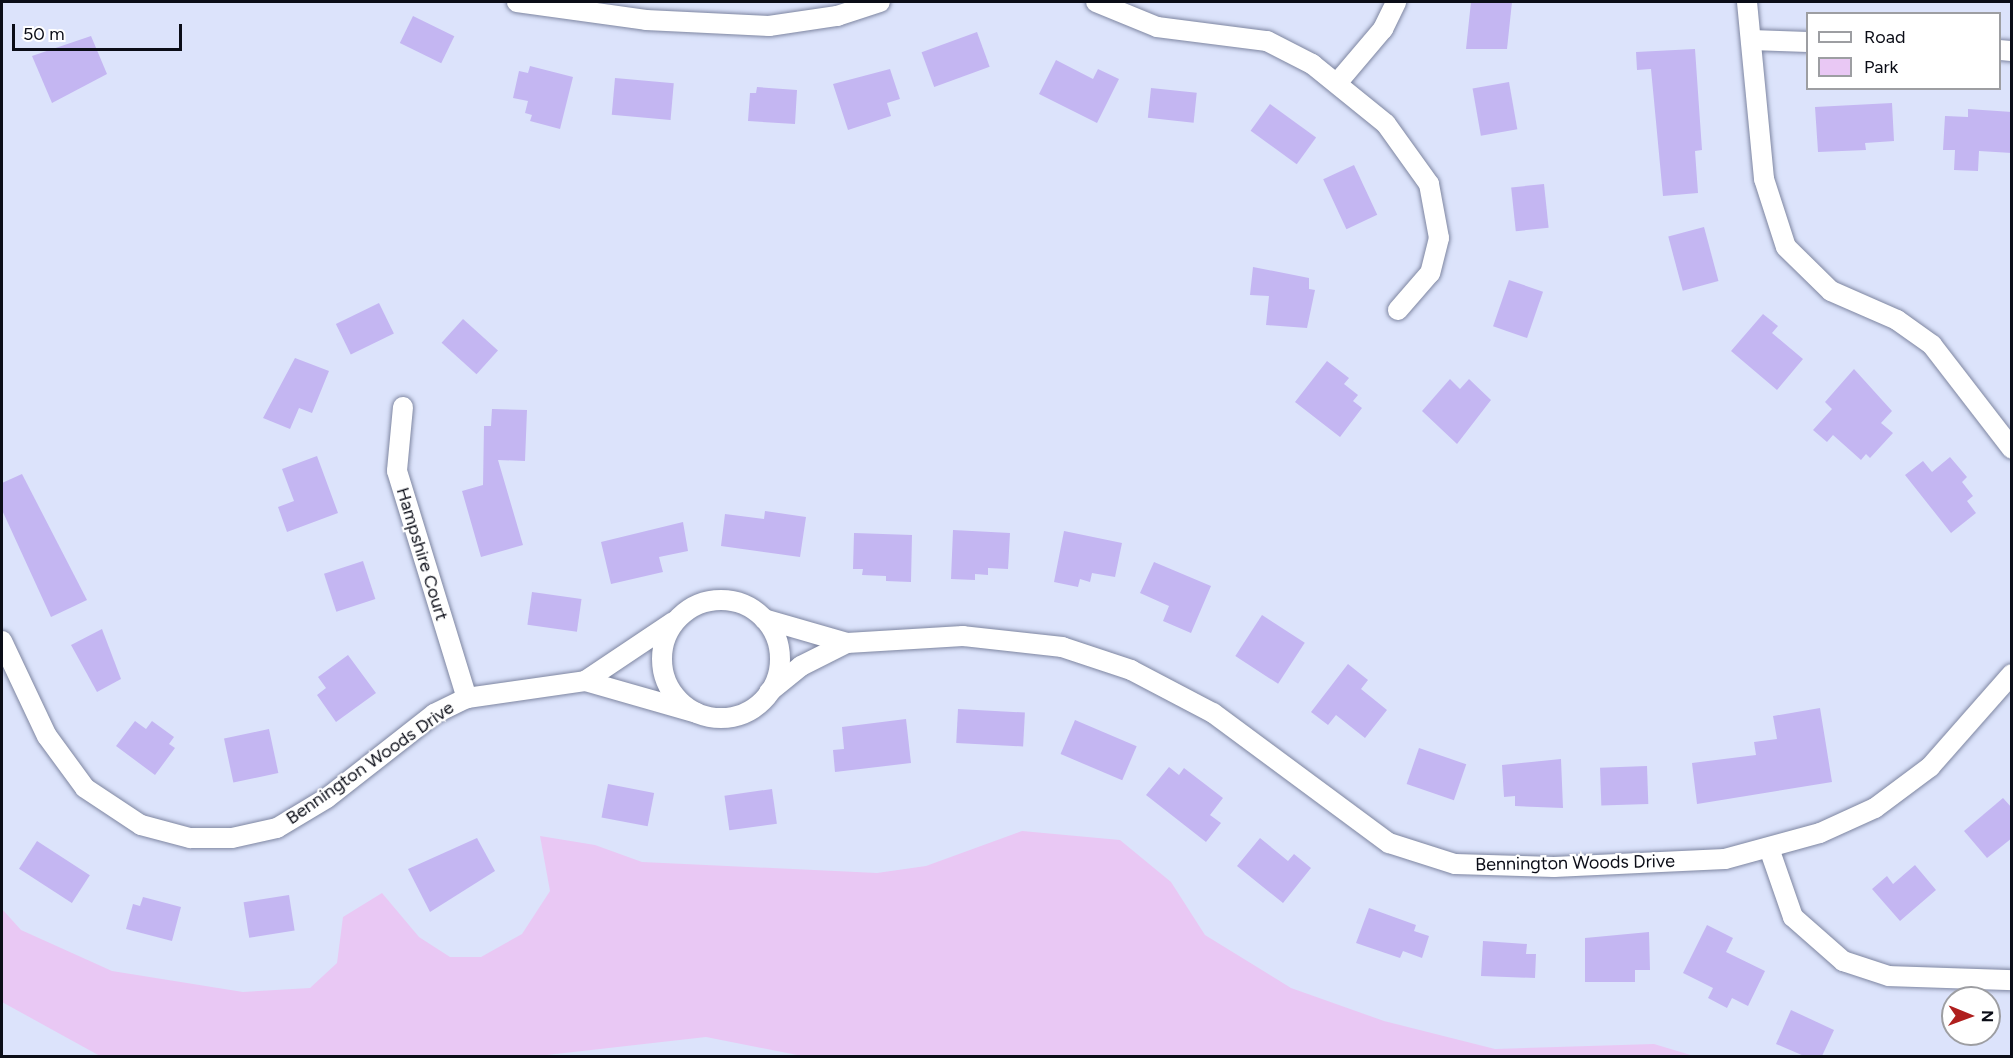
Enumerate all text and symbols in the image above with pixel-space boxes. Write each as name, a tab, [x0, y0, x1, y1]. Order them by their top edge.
scale bar	[15, 12, 184, 50]
legend	[1806, 12, 2001, 90]
text: 50 m	[23, 23, 65, 45]
text: Road	[1864, 26, 1905, 48]
text: Park	[1864, 56, 1898, 78]
street label: Hampshire Court	[392, 485, 452, 623]
street label: Bennington Woods Drive	[282, 697, 458, 829]
street label: Bennington Woods Drive	[1475, 850, 1675, 876]
north arrow	[1941, 986, 2001, 1046]
text: N	[1978, 1010, 1997, 1023]

